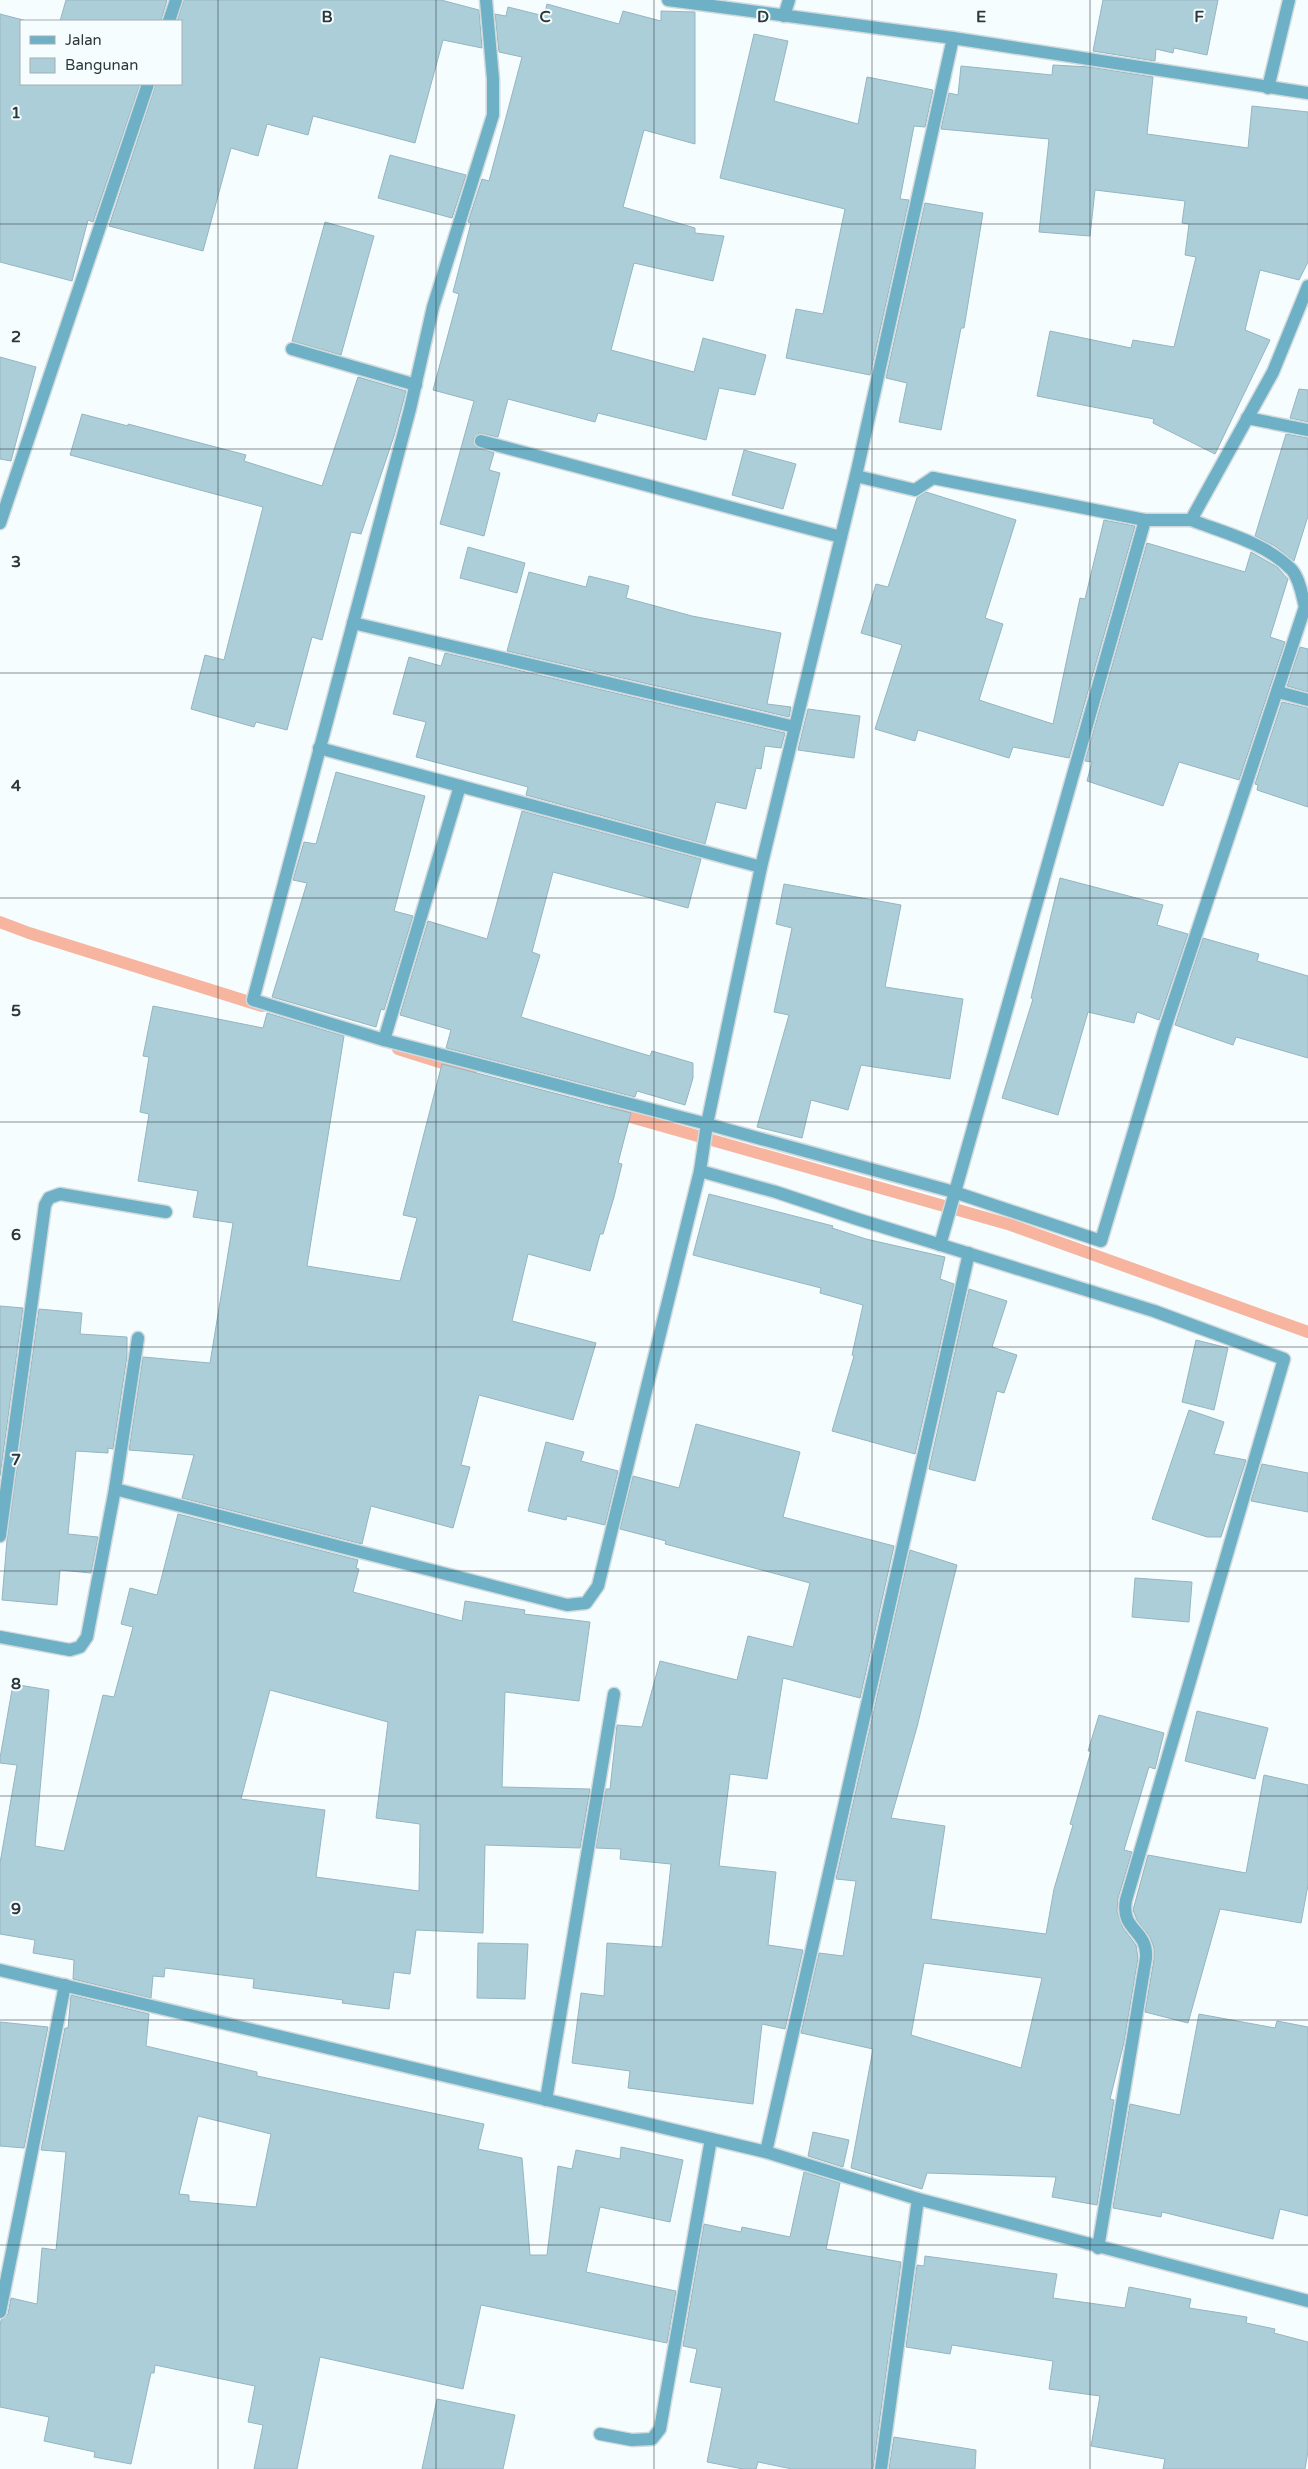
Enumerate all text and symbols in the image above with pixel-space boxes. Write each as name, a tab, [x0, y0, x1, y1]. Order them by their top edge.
text: B	[321, 7, 333, 27]
text: C	[539, 7, 551, 27]
text: D	[757, 7, 769, 27]
text: E	[976, 7, 986, 27]
text: F	[1194, 7, 1204, 27]
legend	[20, 20, 182, 85]
text: Jalan	[65, 31, 102, 49]
text: Bangunan	[65, 56, 138, 74]
text: 1	[11, 103, 21, 123]
text: 2	[11, 327, 21, 347]
text: 3	[11, 552, 21, 572]
text: 4	[11, 776, 21, 796]
text: 5	[11, 1001, 21, 1021]
text: 6	[11, 1225, 21, 1245]
text: 7	[11, 1450, 21, 1470]
text: 8	[11, 1674, 21, 1694]
text: 9	[11, 1899, 21, 1919]

